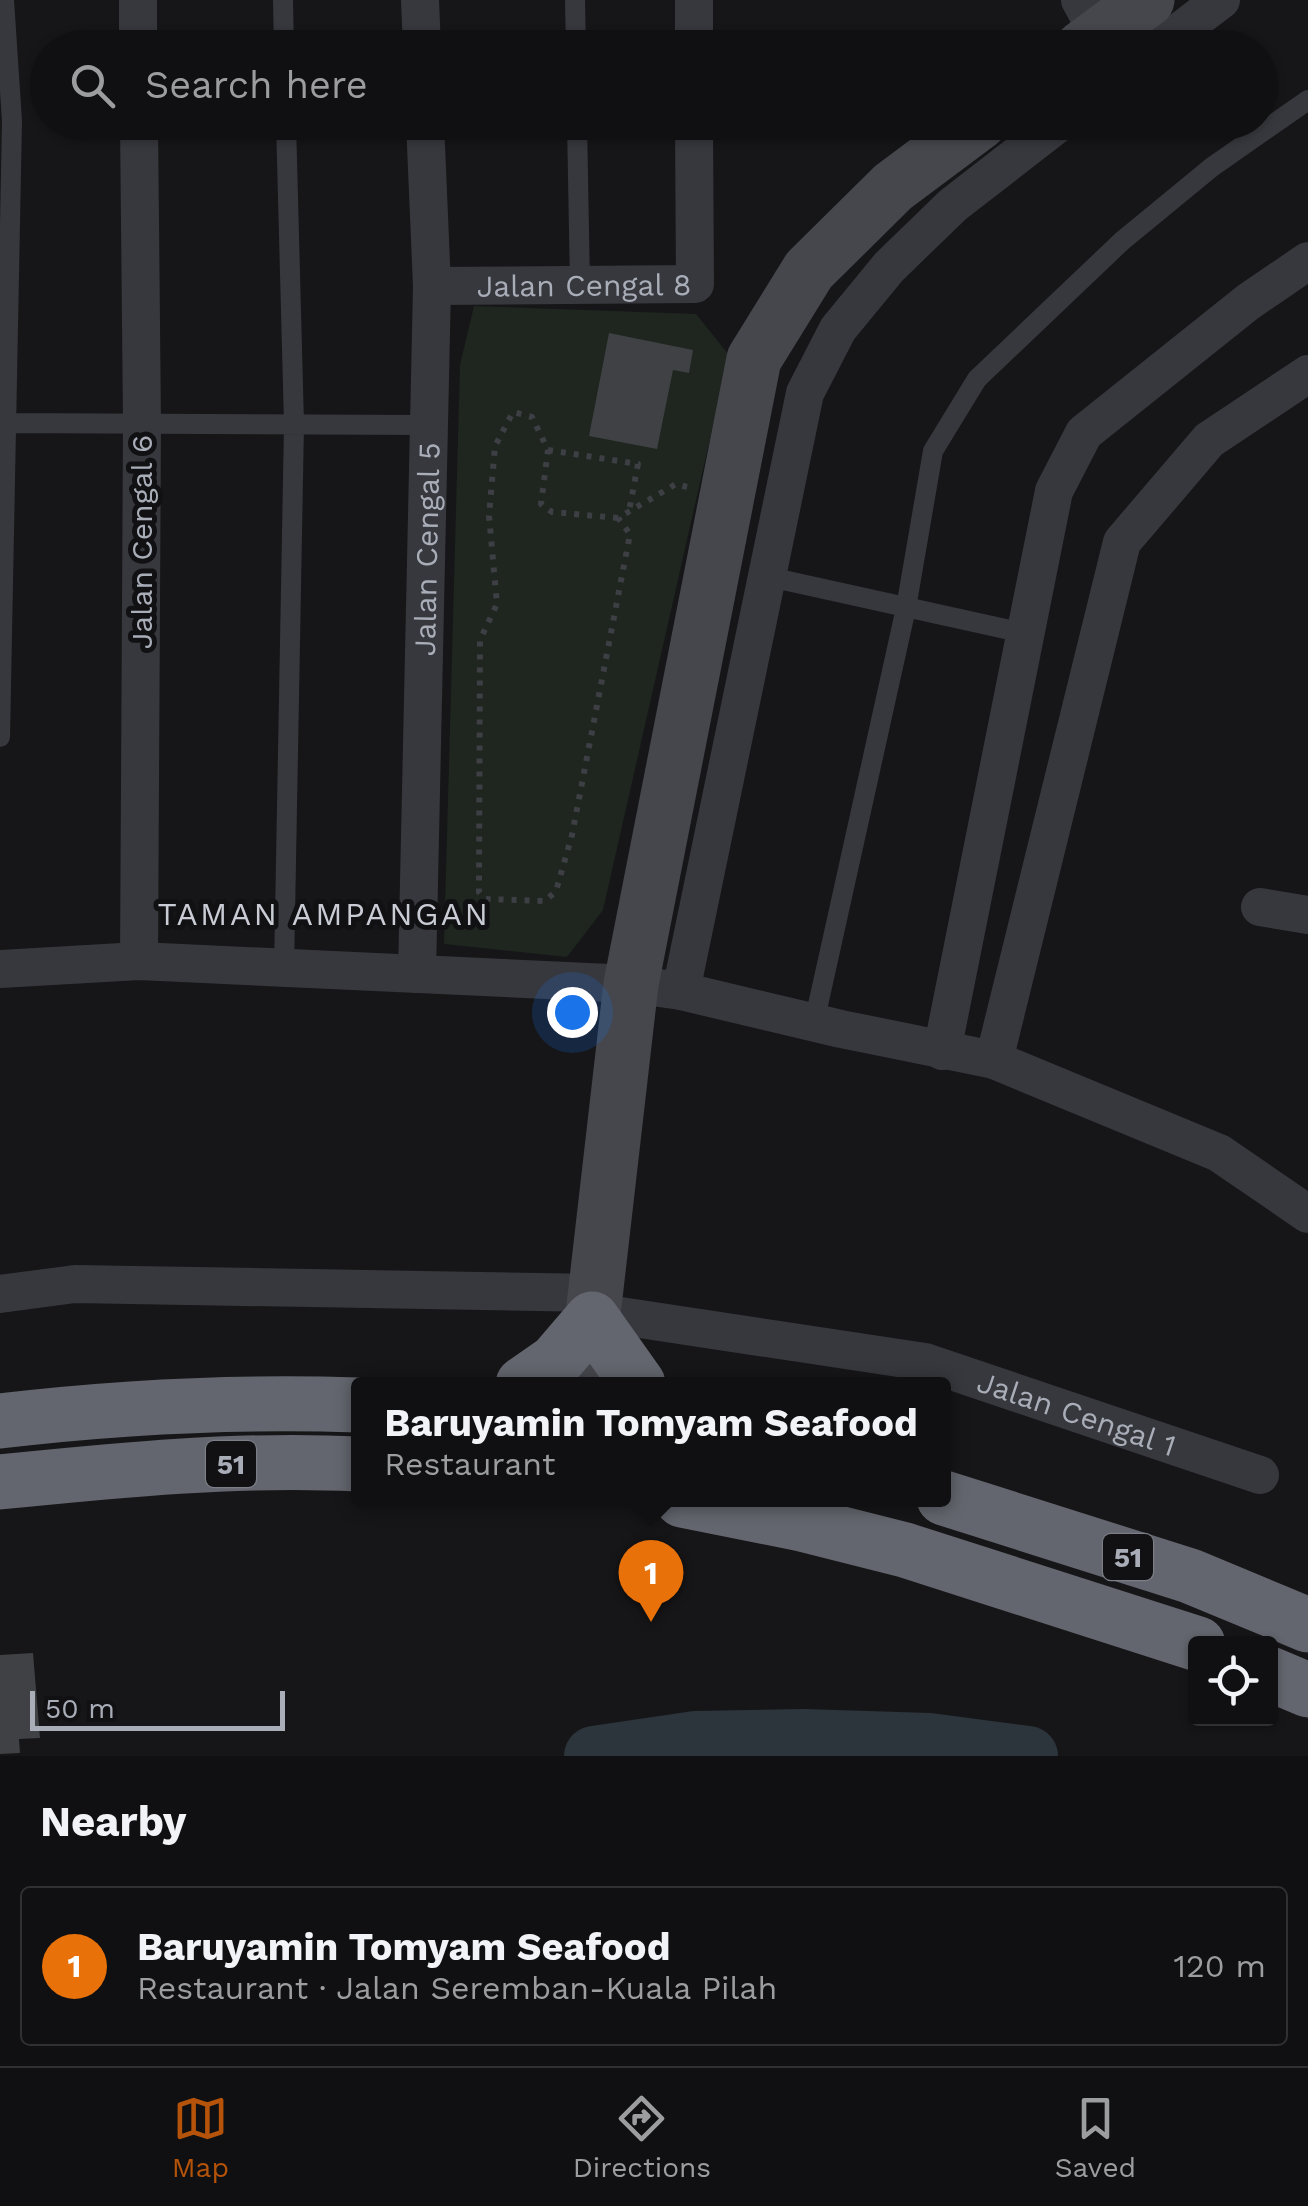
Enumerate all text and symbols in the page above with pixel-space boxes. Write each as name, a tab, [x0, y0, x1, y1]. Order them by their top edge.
search box	[30, 30, 1278, 140]
icon: search	[65, 58, 120, 113]
text: Search here	[145, 63, 368, 107]
street label: Jalan Cengal 8	[477, 267, 691, 303]
street label: Jalan Cengal 6	[124, 435, 159, 649]
street label: Jalan Cengal 5	[406, 442, 446, 656]
district label: TAMAN AMPANGAN	[158, 895, 490, 933]
your location	[547, 987, 598, 1038]
street label: Jalan Cengal 1	[973, 1363, 1181, 1463]
popup	[351, 1377, 951, 1507]
text: Baruyamin Tomyam Seafood	[384, 1401, 918, 1445]
road number: 51	[206, 1441, 256, 1487]
text: Restaurant	[384, 1445, 555, 1483]
road number: 51	[1103, 1534, 1153, 1580]
pin: 1	[618, 1540, 684, 1622]
map controls	[1188, 1636, 1278, 1726]
button: locate	[1188, 1636, 1278, 1726]
scale bar	[30, 1686, 285, 1730]
text: 50 m	[45, 1692, 115, 1725]
text: Nearby	[40, 1797, 187, 1846]
text: Baruyamin Tomyam Seafood	[137, 1925, 670, 1969]
text: 1	[68, 1947, 81, 1985]
text: 120 m	[1174, 1947, 1266, 1985]
text: Restaurant · Jalan Seremban-Kuala Pilah	[137, 1969, 777, 2007]
tab: Map	[172, 2091, 229, 2184]
tab: Directions	[573, 2091, 711, 2184]
tab: Saved	[1055, 2091, 1136, 2184]

